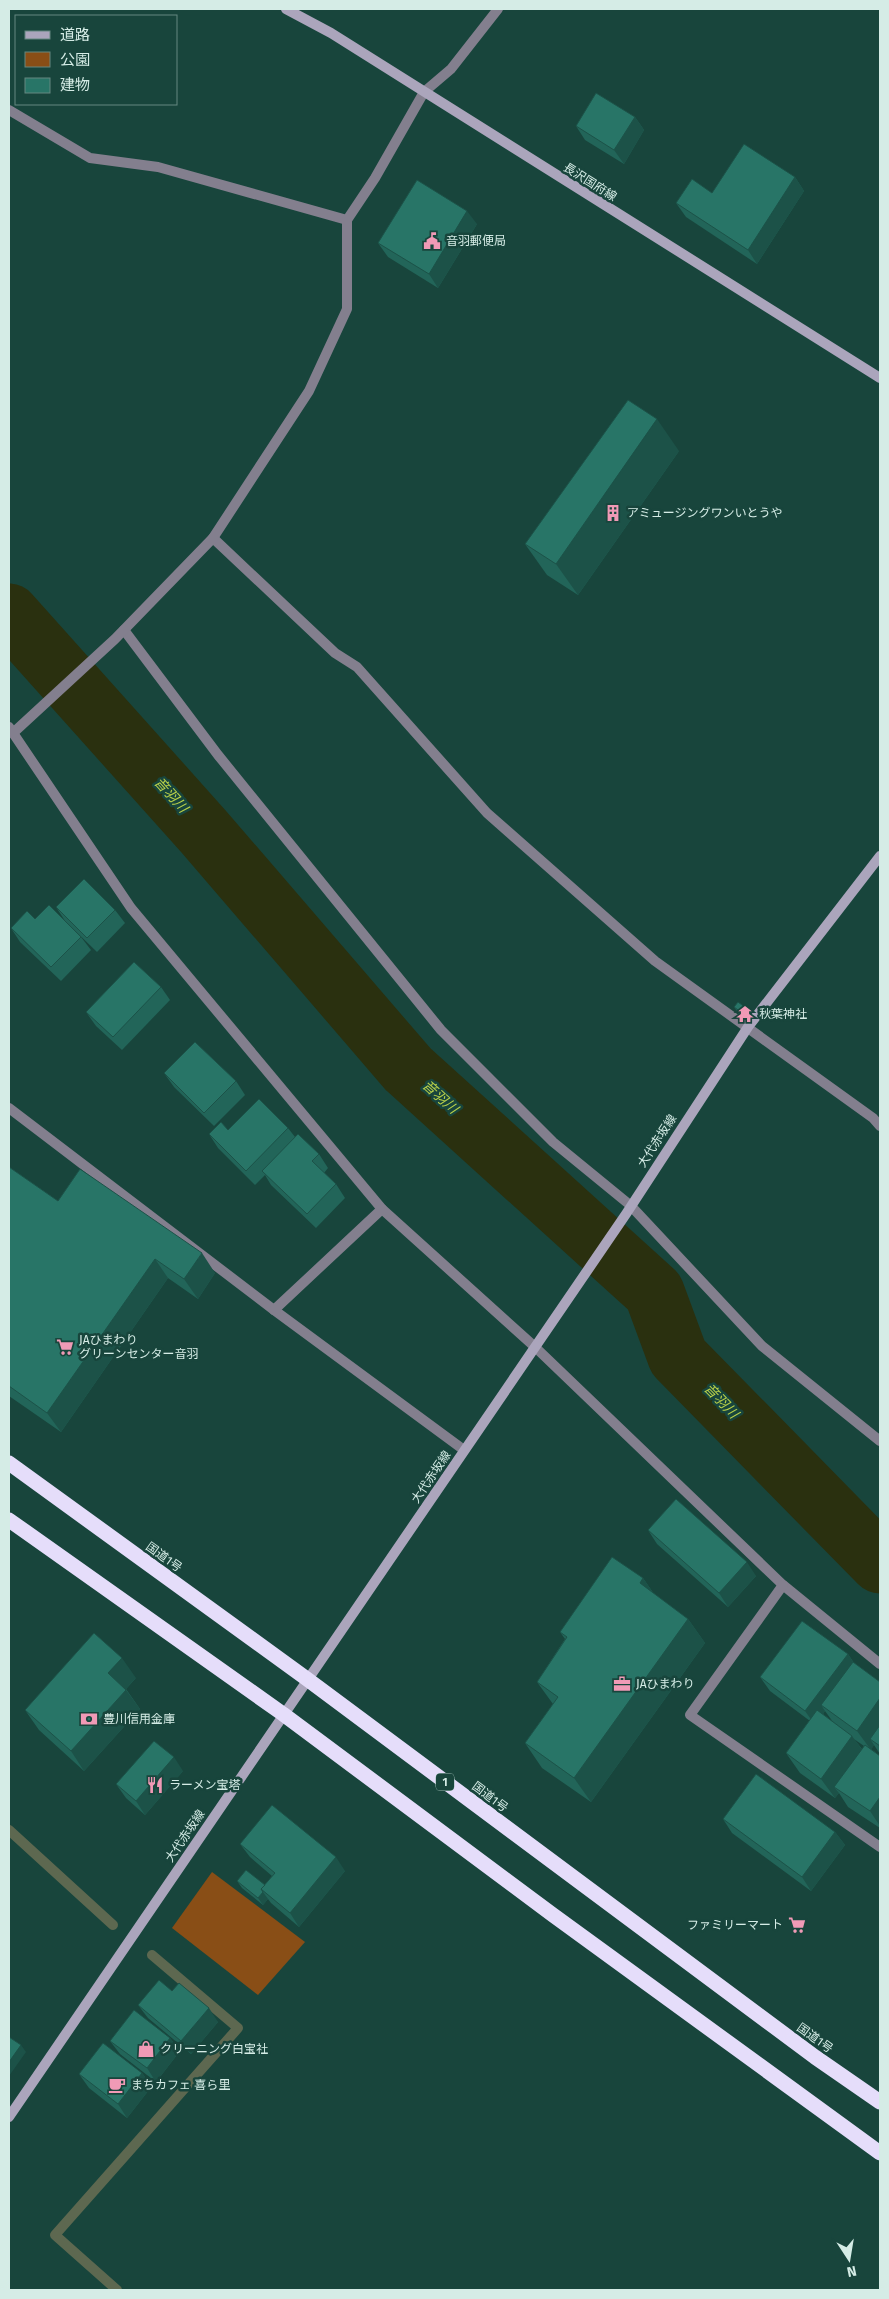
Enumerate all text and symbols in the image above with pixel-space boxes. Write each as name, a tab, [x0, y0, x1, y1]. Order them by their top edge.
legend	[15, 15, 178, 105]
text: 道路	[60, 26, 90, 44]
text: 公園	[60, 51, 90, 69]
text: 建物	[60, 76, 90, 94]
street label: 長沢国府線	[561, 160, 619, 204]
public building icon: 音羽郵便局	[422, 231, 442, 251]
place label: 音羽郵便局	[446, 234, 506, 248]
building icon: アミュージングワンいとうや	[603, 503, 623, 523]
place label: アミュージングワンいとうや	[627, 506, 783, 520]
water label: 音羽川	[151, 774, 193, 818]
temple icon: 秋葉神社	[735, 1004, 755, 1024]
place label: 秋葉神社	[759, 1007, 807, 1021]
water label: 音羽川	[419, 1077, 463, 1119]
street label: 大代赤坂線	[635, 1112, 679, 1170]
place label: JAひまわり グリーンセンター音羽	[79, 1333, 198, 1361]
supermarket icon: JAひまわり グリーンセンター音羽	[55, 1337, 75, 1357]
water label: 音羽川	[700, 1380, 743, 1423]
street label: 大代赤坂線	[408, 1448, 454, 1506]
street label: 国道1号	[143, 1539, 185, 1575]
office icon: JAひまわり	[612, 1674, 632, 1694]
place label: JAひまわり	[636, 1677, 695, 1691]
bank icon: 豊川信用金庫	[79, 1709, 99, 1729]
place label: 豊川信用金庫	[103, 1712, 175, 1726]
road number: 1	[436, 1774, 454, 1790]
restaurant icon: ラーメン宝塔	[145, 1775, 165, 1795]
place label: ラーメン宝塔	[169, 1778, 241, 1792]
street label: 国道1号	[469, 1779, 511, 1815]
street label: 大代赤坂線	[162, 1807, 208, 1865]
supermarket icon: ファミリーマート	[787, 1915, 807, 1935]
place label: ファミリーマート	[687, 1918, 783, 1932]
street label: 国道1号	[794, 2020, 836, 2056]
shop icon: クリーニング白宝社	[136, 2039, 156, 2059]
place label: クリーニング白宝社	[160, 2042, 268, 2056]
cafe icon: まちカフェ 喜ら里	[107, 2075, 127, 2095]
place label: まちカフェ 喜ら里	[131, 2078, 230, 2092]
north arrow	[824, 2234, 874, 2284]
text: N	[845, 2262, 858, 2281]

